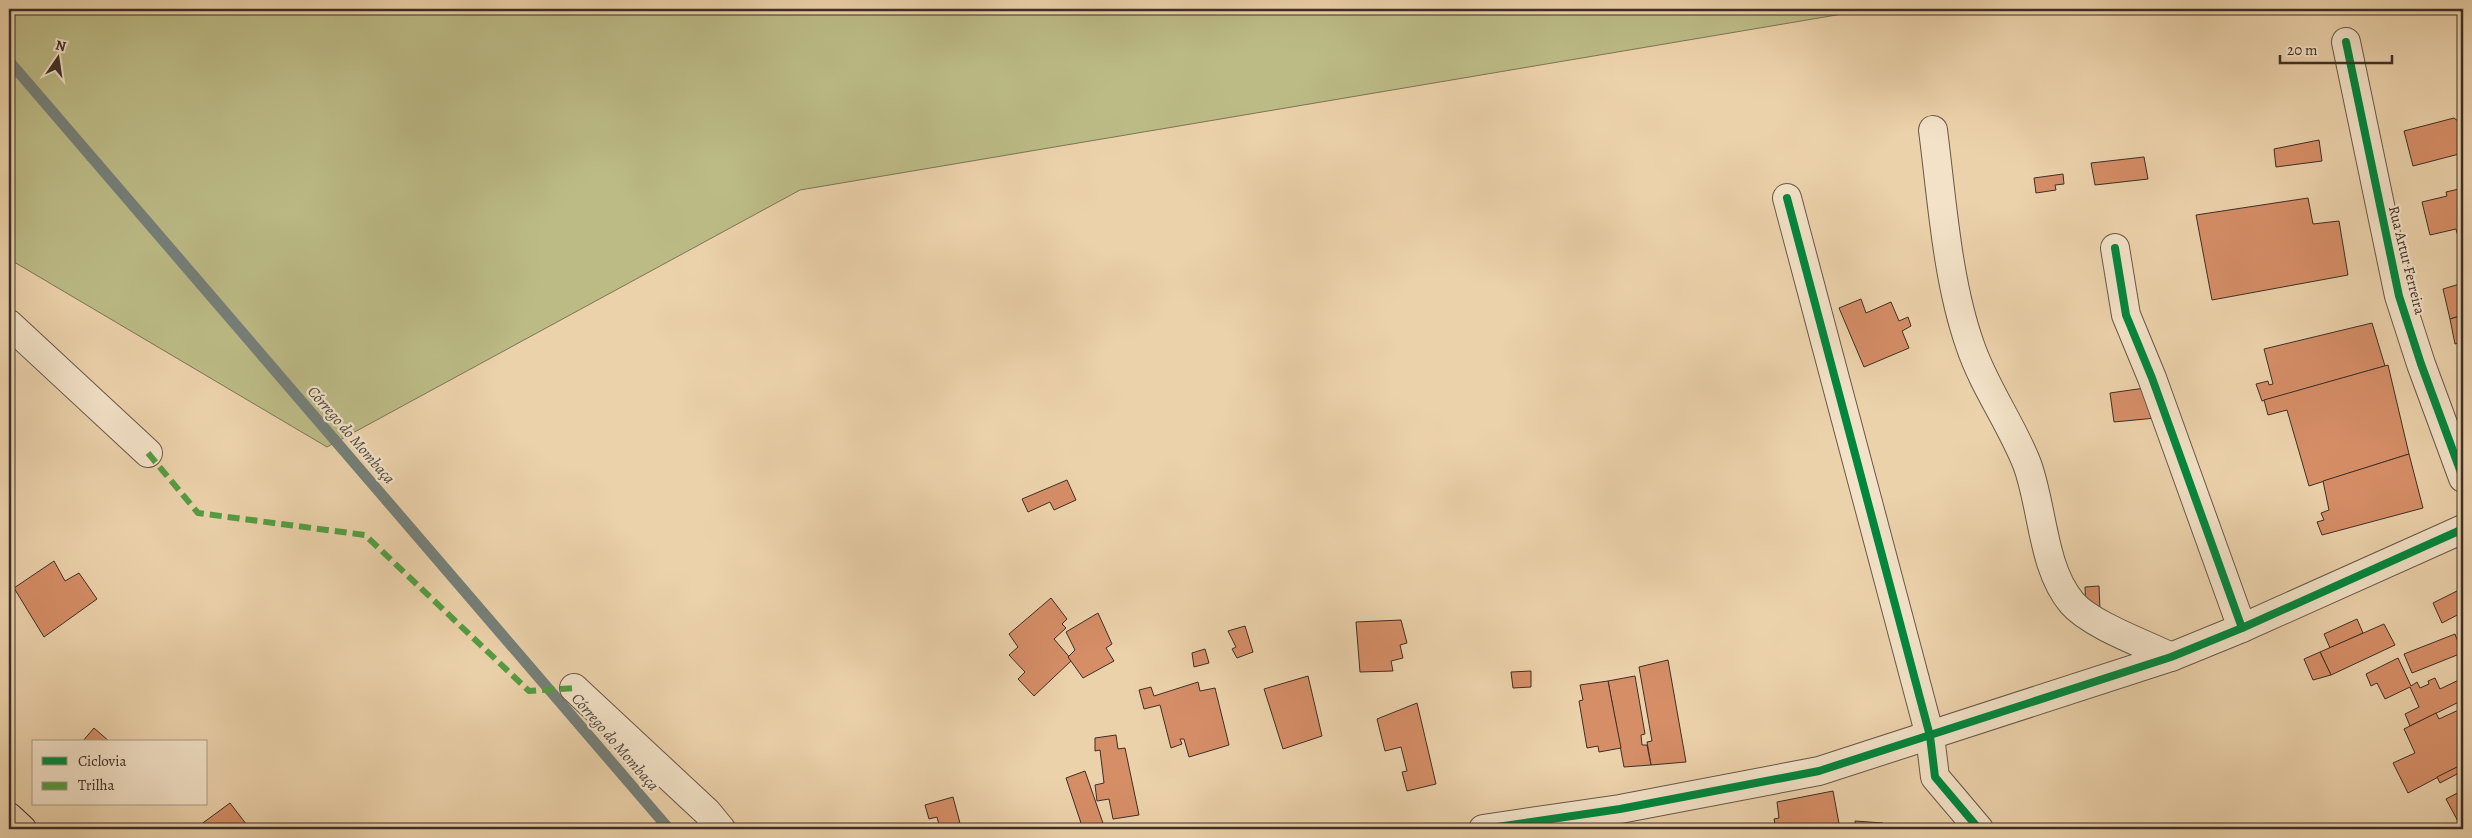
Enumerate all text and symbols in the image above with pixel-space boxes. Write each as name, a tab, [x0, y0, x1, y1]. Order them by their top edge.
north arrow	[32, 32, 82, 82]
scale bar	[2280, 32, 2392, 64]
text: N	[54, 35, 68, 56]
text: 20 m	[2287, 40, 2318, 60]
street label: Rua Artur Ferreira	[2384, 204, 2430, 316]
water label: Córrego do Mombaça	[302, 381, 400, 489]
water label: Córrego do Mombaça	[566, 688, 664, 796]
legend	[32, 740, 208, 806]
text: Ciclovia	[78, 751, 126, 771]
text: Trilha	[78, 775, 114, 795]

